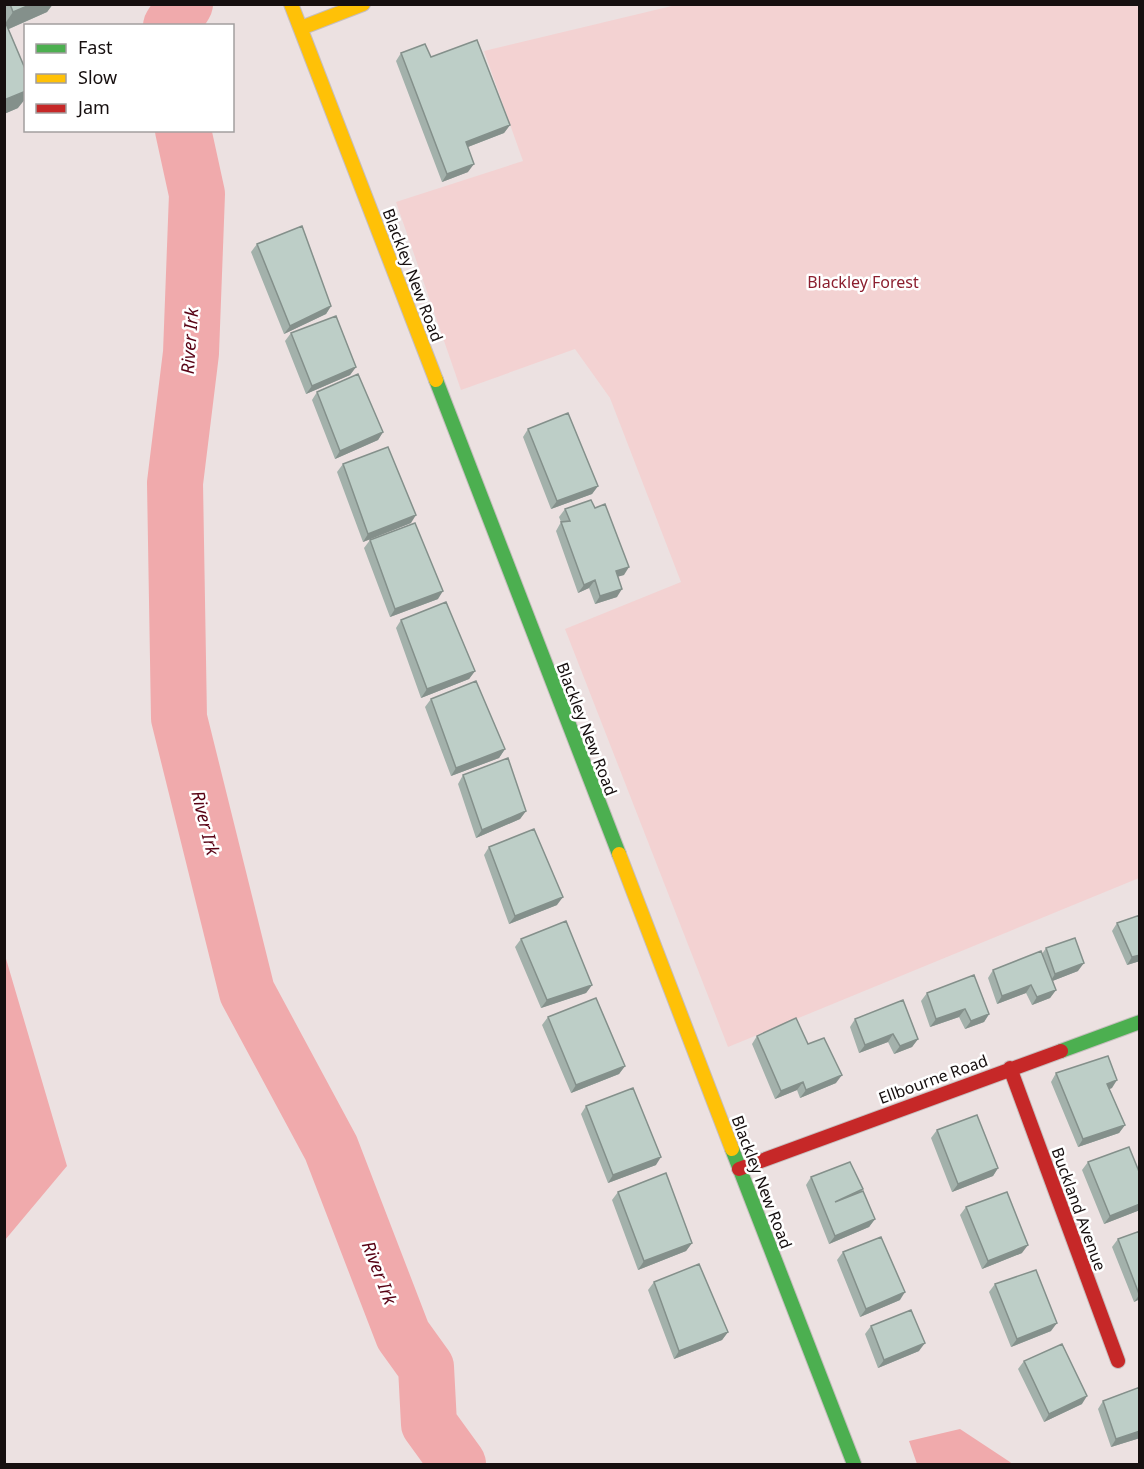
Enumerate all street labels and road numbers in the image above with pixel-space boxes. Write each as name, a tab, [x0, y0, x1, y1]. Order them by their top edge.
street label: Blackley New Road	[377, 205, 449, 345]
street label: Blackley New Road	[551, 659, 623, 799]
street label: Ellbourne Road	[875, 1049, 991, 1109]
street label: Blackley New Road	[726, 1112, 798, 1252]
street label: Buckland Avenue	[1046, 1144, 1112, 1274]

